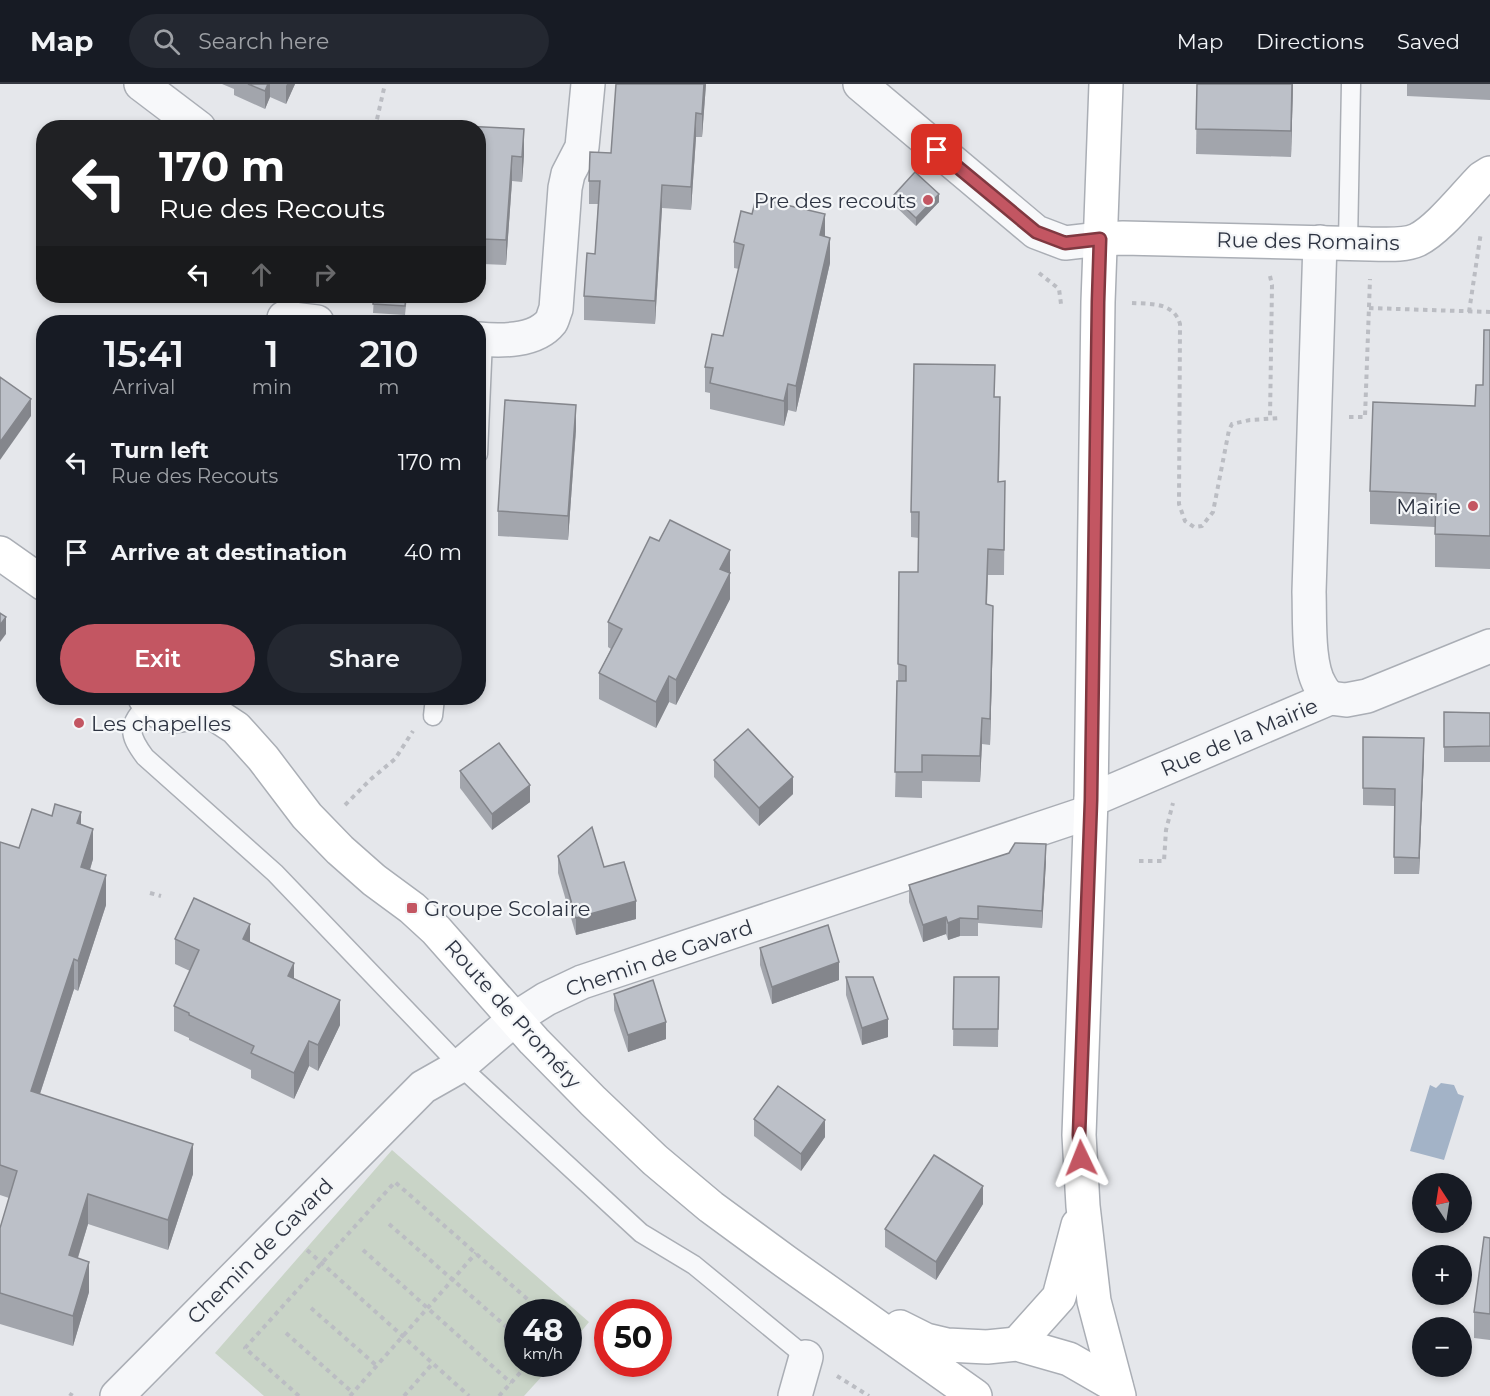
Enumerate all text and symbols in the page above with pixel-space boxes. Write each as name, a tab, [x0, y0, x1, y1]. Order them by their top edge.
search box	[129, 14, 549, 68]
text: Map	[30, 24, 93, 58]
icon: search	[150, 25, 183, 58]
text: Search here	[198, 28, 329, 55]
text: Map	[1177, 29, 1223, 54]
text: Directions	[1256, 29, 1364, 54]
text: Saved	[1397, 29, 1460, 54]
pin	[911, 124, 962, 175]
icon: arrive	[920, 133, 953, 166]
text: 170 m	[159, 140, 285, 192]
icon: left	[60, 144, 138, 222]
place label: Pre des recouts	[754, 188, 916, 213]
text: Rue des Recouts	[159, 192, 385, 225]
marker: Pre des recouts	[921, 193, 935, 207]
street label: Rue des Romains	[1216, 227, 1400, 255]
icon: left	[182, 258, 215, 291]
icon: ahead	[245, 258, 278, 291]
icon: right	[308, 258, 341, 291]
text: 15:41	[104, 332, 184, 376]
text: 1	[265, 332, 279, 376]
text: 210	[360, 332, 418, 376]
text: Arrival	[112, 375, 175, 399]
text: min	[252, 375, 292, 399]
text: m	[378, 375, 400, 399]
text: Turn left	[111, 437, 209, 464]
icon: left	[60, 446, 93, 479]
text: 170 m	[398, 449, 462, 476]
text: Rue des Recouts	[111, 464, 278, 488]
place label: Mairie	[1396, 494, 1461, 519]
marker: Mairie	[1466, 499, 1480, 513]
icon: arrive	[60, 536, 93, 569]
text: Arrive at destination	[111, 539, 347, 566]
text: 40 m	[404, 539, 462, 566]
button: Exit	[60, 624, 255, 693]
button: Share	[267, 624, 462, 693]
street label: Rue de la Mairie	[1157, 693, 1321, 781]
place label: Les chapelles	[91, 711, 231, 736]
marker: Les chapelles	[72, 716, 86, 730]
place label: Groupe Scolaire	[424, 896, 590, 921]
marker: Groupe Scolaire	[405, 901, 419, 915]
street label: Chemin de Gavard	[562, 914, 756, 1002]
street label: Route de Proméry	[440, 934, 587, 1094]
position arrow	[1049, 1126, 1113, 1190]
street label: Chemin de Gavard	[182, 1173, 338, 1329]
north arrow	[1412, 1173, 1472, 1233]
map controls	[1412, 1173, 1472, 1377]
button: +	[1412, 1245, 1472, 1305]
speed limit sign: 50	[594, 1299, 672, 1377]
text: 48	[523, 1312, 563, 1349]
button: −	[1412, 1317, 1472, 1377]
text: km/h	[523, 1344, 563, 1363]

